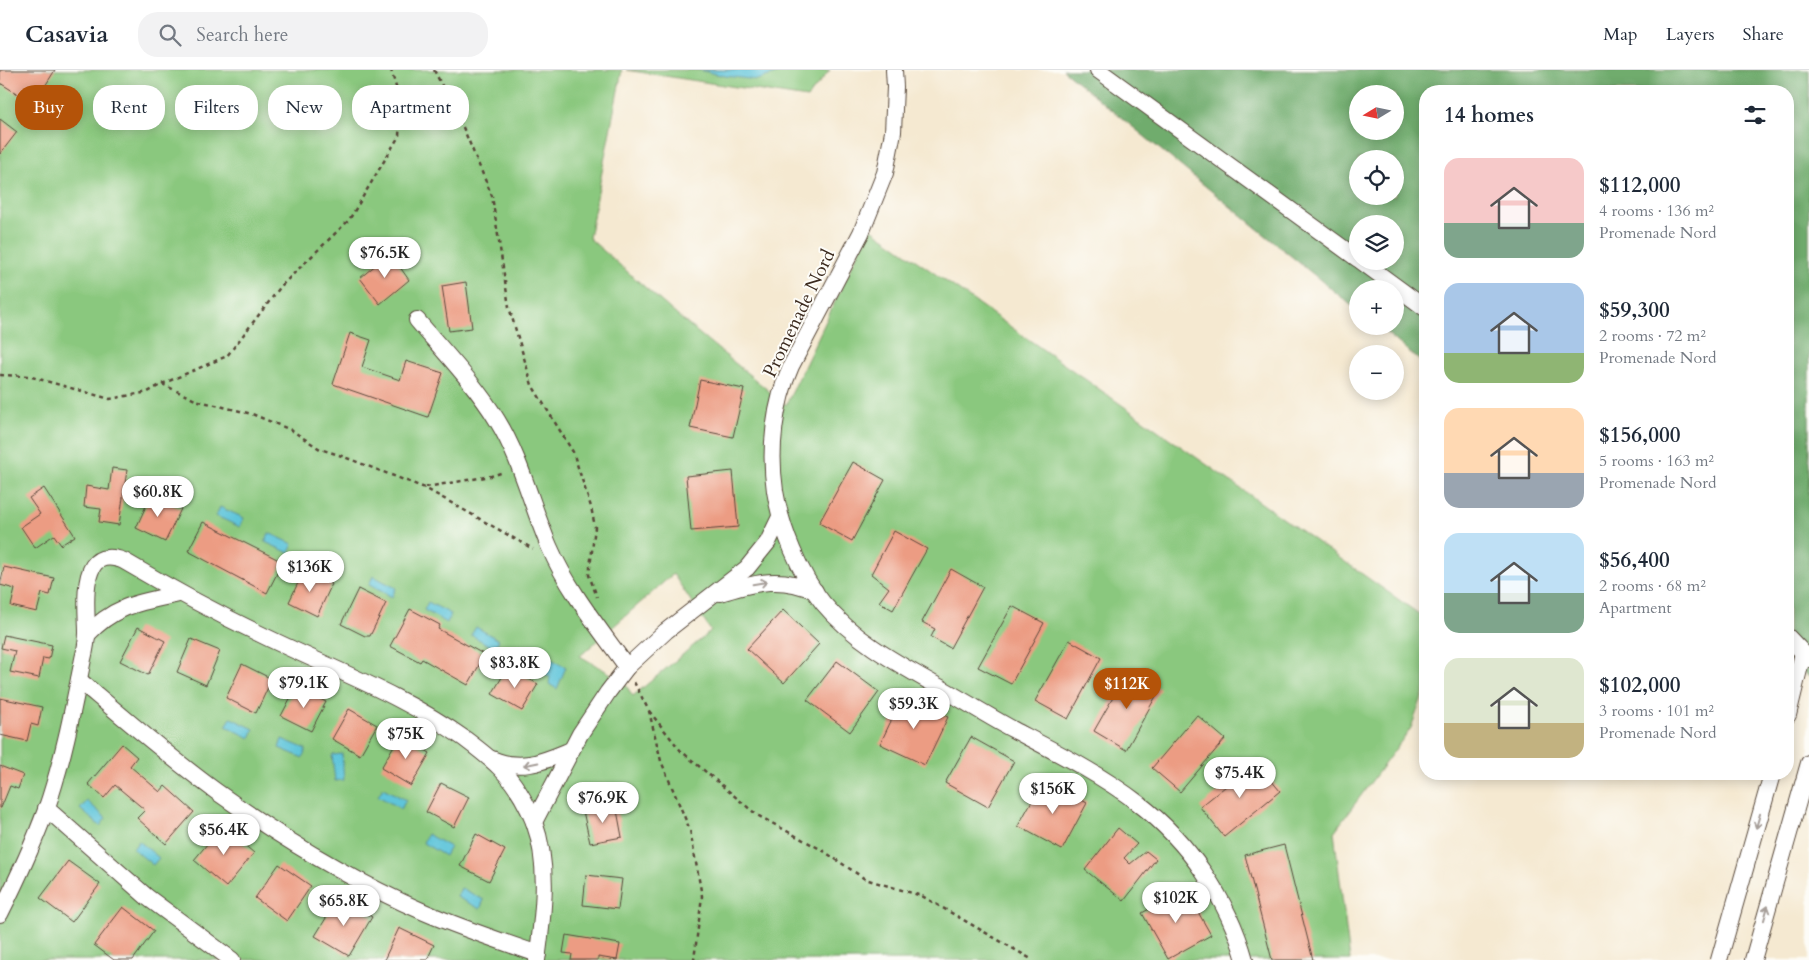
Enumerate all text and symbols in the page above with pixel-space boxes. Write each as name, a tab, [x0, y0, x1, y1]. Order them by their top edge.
search box	[138, 12, 488, 57]
text: Casavia	[25, 18, 108, 51]
icon: search	[156, 21, 184, 49]
text: Search here	[196, 22, 288, 48]
text: Map	[1603, 22, 1638, 47]
text: Layers	[1666, 22, 1715, 47]
text: Share	[1743, 22, 1784, 47]
chip: Buy	[15, 85, 83, 130]
chip: Rent	[93, 85, 165, 130]
chip: Filters	[175, 85, 258, 130]
chip: New	[268, 85, 342, 130]
chip: Apartment	[352, 85, 469, 130]
north arrow	[1349, 85, 1404, 140]
map controls	[1349, 85, 1404, 400]
text: 14 homes	[1444, 101, 1534, 130]
icon: filters	[1741, 101, 1769, 129]
button: locate	[1349, 150, 1404, 205]
text: $112,000	[1599, 171, 1680, 200]
icon: home	[1484, 178, 1544, 238]
text: 4 rooms · 136 m²	[1599, 200, 1714, 222]
button: layers	[1349, 215, 1404, 270]
text: Promenade Nord	[1599, 222, 1716, 244]
pin: $76.5K	[344, 236, 426, 279]
text: $76.5K	[360, 242, 410, 264]
street label: Promenade Nord	[757, 245, 841, 382]
button: +	[1349, 280, 1404, 335]
text: $59,300	[1599, 296, 1670, 325]
icon: home	[1484, 303, 1544, 363]
text: 2 rooms · 72 m²	[1599, 325, 1706, 347]
button: −	[1349, 345, 1404, 400]
text: Promenade Nord	[1599, 347, 1716, 369]
text: $156,000	[1599, 421, 1680, 450]
icon: home	[1484, 428, 1544, 488]
text: 5 rooms · 163 m²	[1599, 450, 1714, 472]
text: Promenade Nord	[1599, 472, 1716, 494]
pin: $60.8K	[117, 476, 199, 518]
text: $60.8K	[133, 481, 183, 503]
text: $56,400	[1599, 546, 1670, 575]
pin: $136K	[275, 550, 345, 593]
icon: home	[1484, 553, 1544, 613]
text: $136K	[287, 556, 333, 578]
text: 2 rooms · 68 m²	[1599, 575, 1706, 597]
one-way arrow	[752, 578, 768, 588]
text: Apartment	[1599, 597, 1672, 619]
pin: $83.8K	[474, 646, 556, 689]
text: $83.8K	[490, 652, 540, 674]
pin: $79.1K	[263, 666, 345, 709]
pin: $112K	[1092, 668, 1162, 710]
text: $102,000	[1599, 671, 1680, 700]
text: $79.1K	[279, 672, 329, 694]
text: $112K	[1104, 673, 1150, 695]
icon: home	[1484, 678, 1544, 738]
pin: $59.3K	[873, 688, 955, 730]
text: $59.3K	[889, 693, 939, 715]
text: 3 rooms · 101 m²	[1599, 700, 1714, 722]
pin: $75K	[376, 718, 436, 760]
text: Promenade Nord	[1599, 722, 1716, 744]
text: $75K	[387, 723, 425, 745]
pin: $75.4K	[1199, 756, 1281, 799]
one-way arrow	[523, 759, 539, 769]
text: $75.4K	[1215, 762, 1265, 784]
pin: $156K	[1018, 772, 1088, 815]
text: $156K	[1030, 778, 1076, 800]
pin: $76.9K	[562, 782, 644, 824]
text: $76.9K	[578, 787, 628, 809]
one-way arrow	[1753, 812, 1763, 828]
pin: $56.4K	[183, 814, 265, 856]
text: $56.4K	[199, 819, 249, 841]
pin: $102K	[1141, 882, 1211, 924]
pin: $65.8K	[303, 884, 385, 927]
text: $102K	[1153, 887, 1199, 909]
text: $65.8K	[319, 890, 369, 912]
one-way arrow	[1762, 906, 1772, 922]

